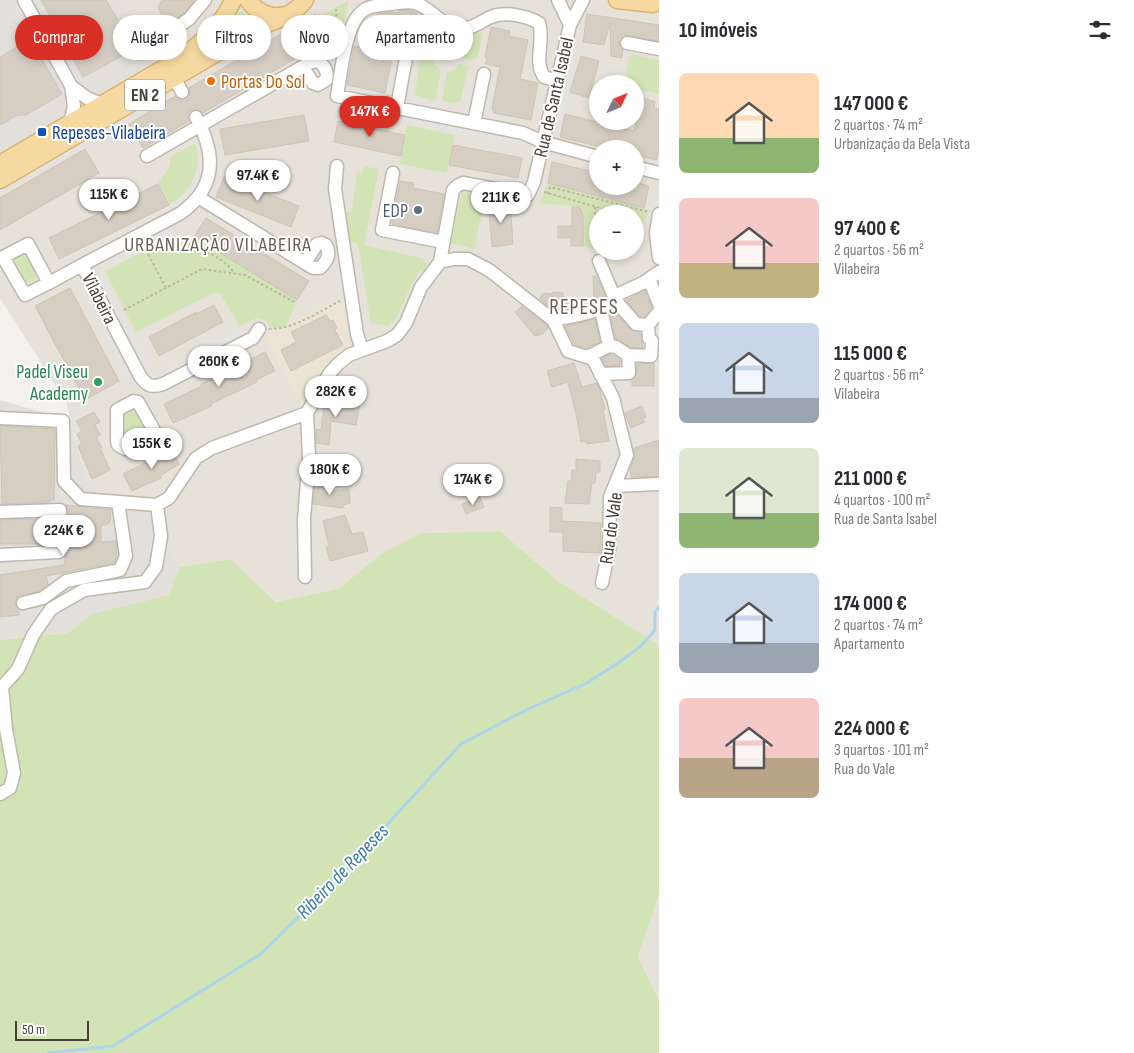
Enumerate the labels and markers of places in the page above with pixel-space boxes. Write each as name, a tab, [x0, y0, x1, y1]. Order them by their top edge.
place label: Portas Do Sol	[221, 71, 305, 94]
marker: Portas Do Sol	[205, 75, 217, 87]
pin: 147K €	[329, 96, 411, 138]
place label: Repeses-Vilabeira	[52, 122, 166, 145]
marker: Repeses-Vilabeira	[36, 126, 48, 138]
pin: 97.4K €	[212, 160, 304, 202]
pin: 115K €	[68, 178, 150, 221]
pin: 211K €	[460, 182, 542, 224]
place label: EDP	[383, 200, 408, 223]
marker: EDP	[412, 204, 424, 216]
pin: 260K €	[178, 346, 260, 388]
place label: Padel Viseu Academy	[16, 361, 89, 406]
marker: Padel Viseu Academy	[92, 376, 104, 388]
pin: 282K €	[295, 376, 377, 418]
pin: 155K €	[111, 428, 193, 470]
pin: 180K €	[289, 454, 371, 496]
pin: 174K €	[432, 464, 514, 506]
pin: 224K €	[23, 514, 105, 557]

